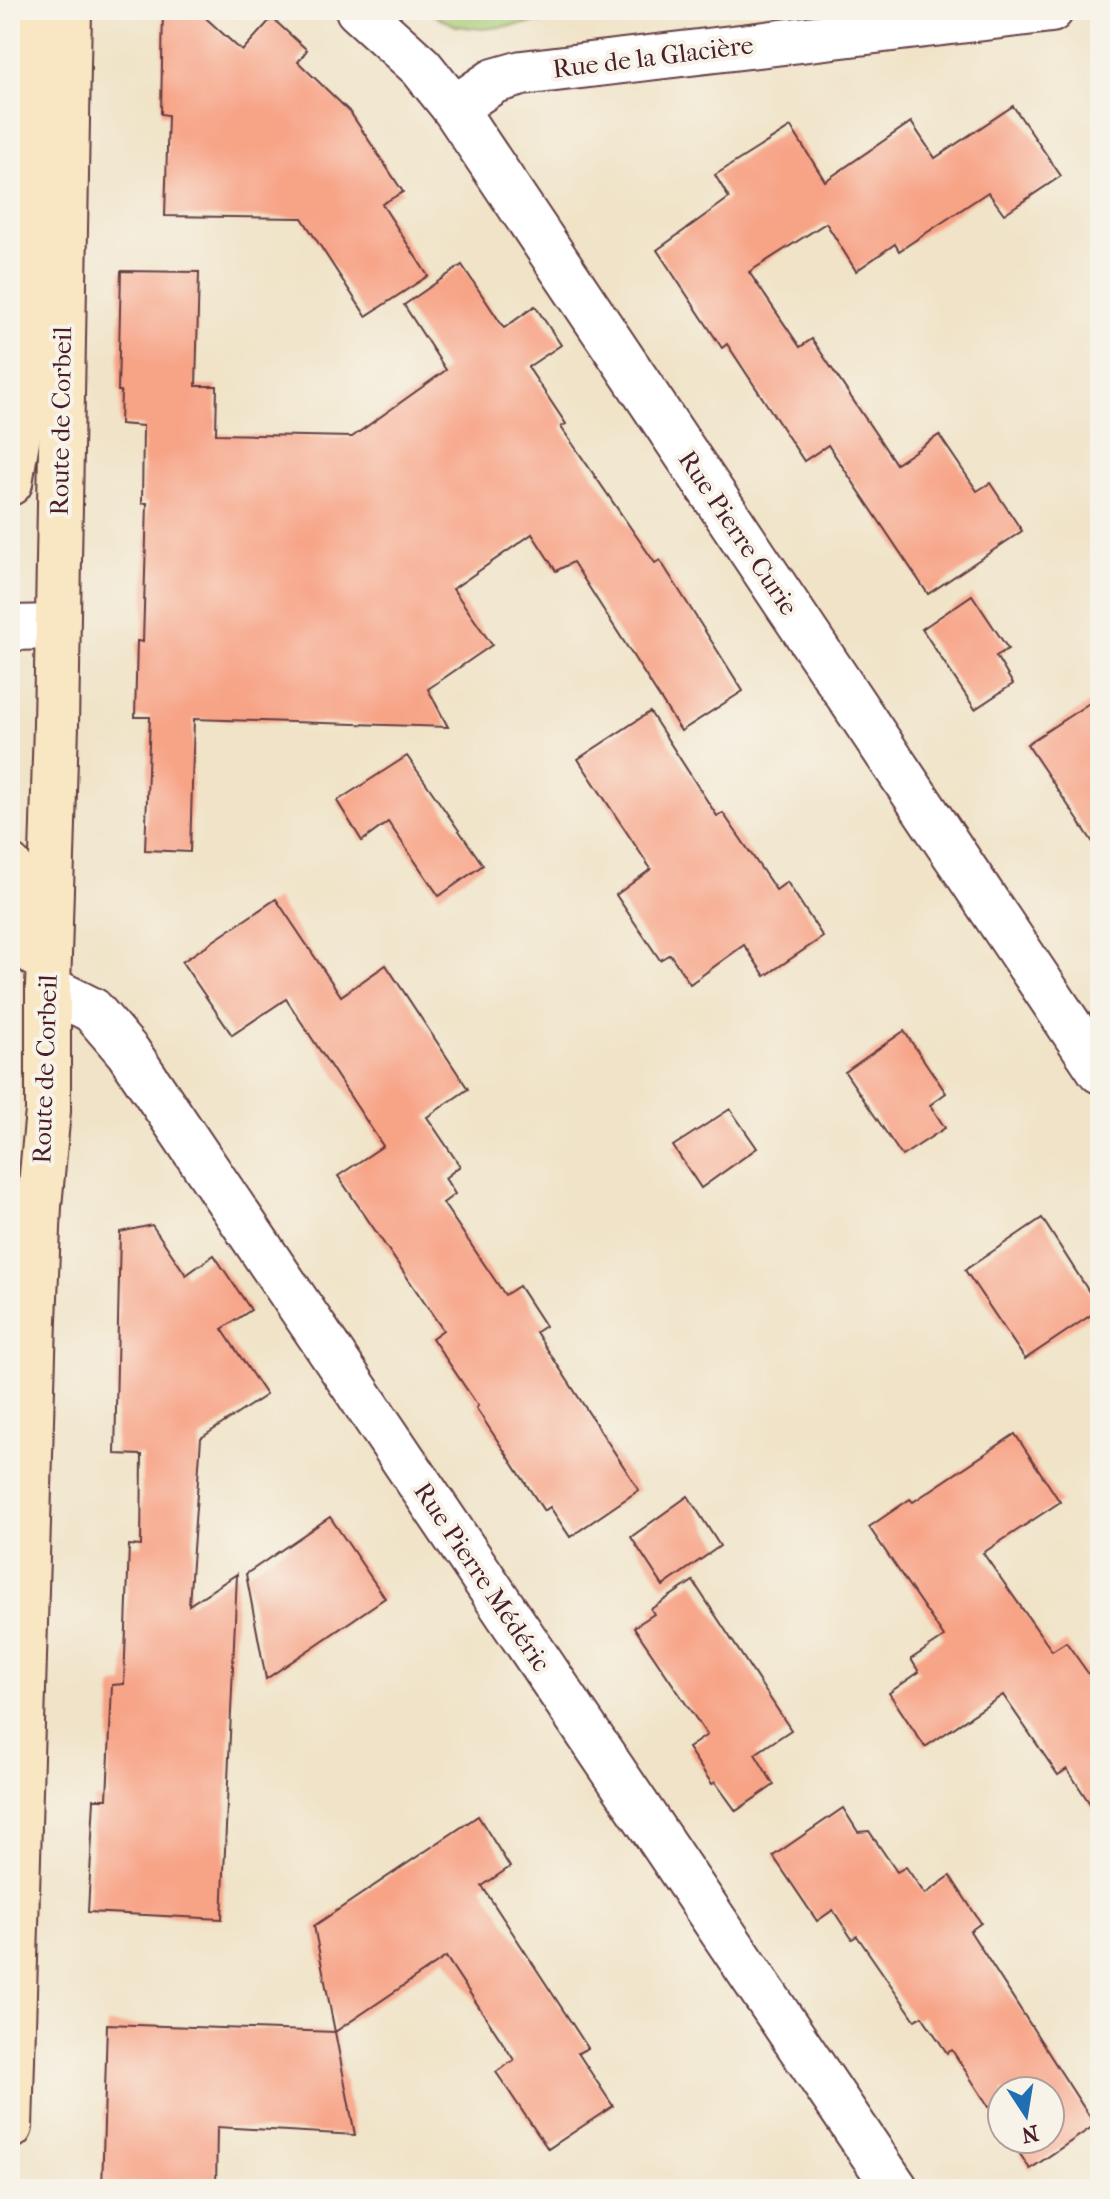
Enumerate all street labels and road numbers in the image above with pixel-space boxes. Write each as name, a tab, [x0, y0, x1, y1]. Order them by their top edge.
street label: Rue de la Glacière	[551, 29, 755, 85]
street label: Route de Corbeil	[44, 326, 78, 516]
street label: Rue Pierre Curie	[672, 445, 804, 621]
street label: Route de Corbeil	[26, 974, 64, 1164]
street label: Rue Pierre Médéric	[407, 1477, 557, 1677]

